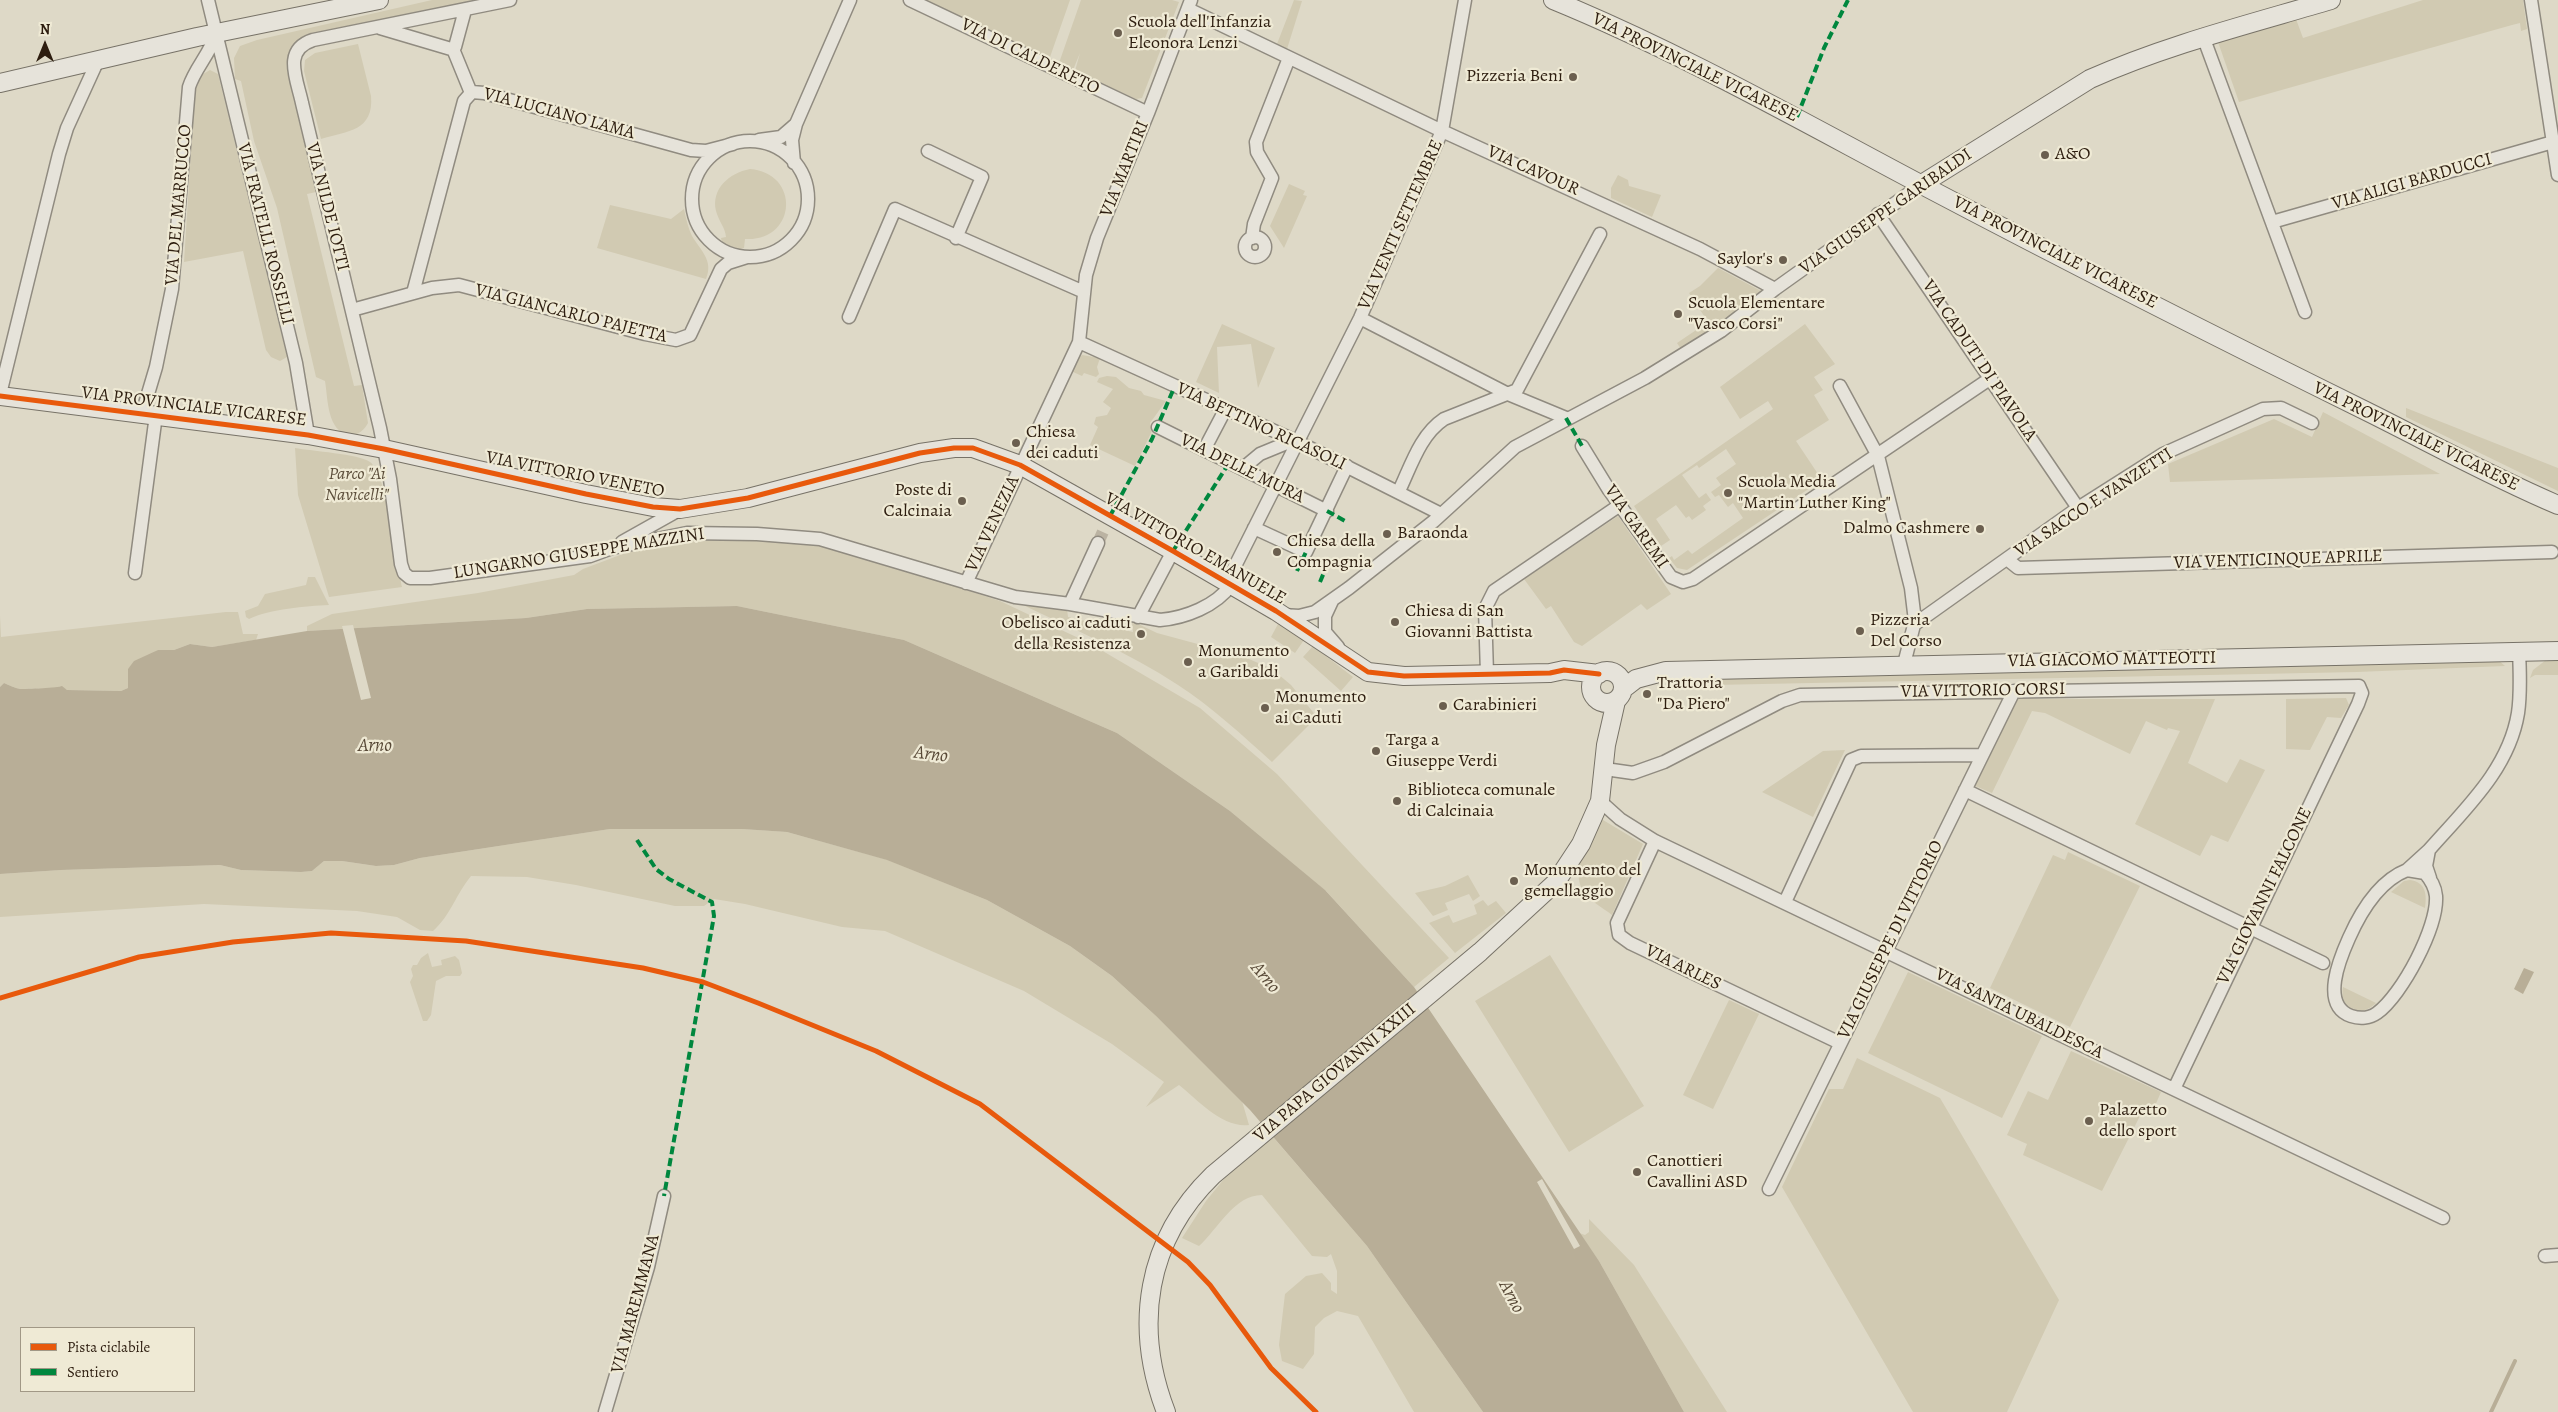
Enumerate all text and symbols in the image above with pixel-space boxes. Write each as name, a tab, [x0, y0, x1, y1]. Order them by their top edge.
street label: VIA PROVINCIALE VICARESE	[1588, 9, 1802, 127]
place label: Scuola dell'Infanzia Eleonora Lenzi	[1128, 12, 1271, 54]
street label: VIA DI CALDERETO	[957, 14, 1103, 100]
north arrow	[20, 20, 70, 70]
text: N	[40, 20, 50, 39]
marker: Scuola dell'Infanzia Eleonora Lenzi	[1112, 27, 1124, 39]
place label: Pizzeria Beni	[1466, 66, 1563, 88]
marker: Pizzeria Beni	[1567, 71, 1579, 83]
street label: VIA LUCIANO LAMA	[481, 83, 637, 145]
street label: VIA MARTIRI	[1096, 118, 1154, 220]
street label: VIA DEL MARRUCCO	[161, 124, 197, 286]
street label: VIA VENTI SETTEMBRE	[1354, 137, 1448, 313]
street label: VIA FRATELLI ROSSELLI	[232, 141, 298, 327]
street label: VIA NILDE IOTTI	[301, 141, 353, 273]
street label: VIA CAVOUR	[1484, 141, 1582, 201]
street label: VIA GIUSEPPE GARIBALDI	[1796, 144, 1976, 280]
place label: A&O	[2055, 144, 2091, 166]
marker: A&O	[2039, 149, 2051, 161]
street label: VIA ALIGI BARDUCCI	[2330, 149, 2494, 215]
street label: VIA PROVINCIALE VICARESE	[1949, 192, 2161, 314]
place label: Saylor's	[1717, 249, 1773, 271]
marker: Saylor's	[1777, 254, 1789, 266]
street label: VIA CADUTI DI PIAVOLA	[1917, 276, 2041, 446]
street label: VIA GIANCARLO PAJETTA	[473, 280, 669, 348]
place label: Scuola Elementare "Vasco Corsi"	[1688, 293, 1825, 336]
marker: Scuola Elementare "Vasco Corsi"	[1672, 308, 1684, 320]
street label: VIA BETTINO RICASOLI	[1173, 378, 1349, 476]
street label: VIA PROVINCIALE VICARESE	[2309, 378, 2523, 496]
street label: VIA PROVINCIALE VICARESE	[80, 382, 308, 432]
place label: Chiesa dei caduti	[1026, 422, 1099, 464]
street label: VIA DELLE MURA	[1176, 430, 1308, 508]
marker: Chiesa dei caduti	[1010, 437, 1022, 449]
street label: VIA SACCO E VANZETTI	[2011, 444, 2177, 562]
street label: VIA VITTORIO VENETO	[484, 447, 666, 503]
park label: Parco "Ai Navicelli"	[325, 464, 389, 506]
street label: VIA VENEZIA	[961, 472, 1025, 576]
place label: Scuola Media "Martin Luther King"	[1738, 472, 1891, 514]
place label: Poste di Calcinaia	[884, 480, 952, 522]
street label: VIA GAREMI	[1599, 481, 1673, 573]
marker: Scuola Media "Martin Luther King"	[1722, 487, 1734, 499]
street label: VIA VITTORIO EMANUELE	[1101, 488, 1289, 610]
marker: Poste di Calcinaia	[956, 495, 968, 507]
place label: Dalmo Cashmere	[1843, 518, 1970, 540]
street label: LUNGARNO GIUSEPPE MAZZINI	[452, 523, 706, 585]
place label: Baraonda	[1397, 523, 1468, 545]
marker: Dalmo Cashmere	[1974, 523, 1986, 535]
marker: Baraonda	[1381, 528, 1393, 540]
place label: Chiesa della Compagnia	[1287, 531, 1375, 574]
marker: Chiesa della Compagnia	[1271, 546, 1283, 558]
street label: VIA VENTICINQUE APRILE	[2173, 546, 2383, 574]
place label: Chiesa di San Giovanni Battista	[1405, 601, 1533, 644]
place label: Pizzeria Del Corso	[1870, 610, 1942, 652]
place label: Obelisco ai caduti della Resistenza	[1001, 613, 1131, 656]
marker: Chiesa di San Giovanni Battista	[1389, 616, 1401, 628]
marker: Pizzeria Del Corso	[1854, 625, 1866, 637]
marker: Obelisco ai caduti della Resistenza	[1135, 628, 1147, 640]
place label: Monumento a Garibaldi	[1198, 641, 1289, 684]
street label: VIA GIACOMO MATTEOTTI	[2008, 647, 2216, 673]
marker: Monumento a Garibaldi	[1182, 656, 1194, 668]
place label: Trattoria "Da Piero"	[1657, 673, 1730, 716]
street label: VIA VITTORIO CORSI	[1901, 679, 2065, 703]
place label: Monumento ai Caduti	[1275, 687, 1366, 730]
marker: Trattoria "Da Piero"	[1641, 688, 1653, 700]
place label: Carabinieri	[1453, 695, 1537, 717]
marker: Carabinieri	[1437, 700, 1449, 712]
marker: Monumento ai Caduti	[1259, 702, 1271, 714]
place label: Targa a Giuseppe Verdi	[1386, 730, 1498, 772]
water label: Arno	[358, 735, 392, 757]
water label: Arno	[913, 742, 949, 768]
marker: Targa a Giuseppe Verdi	[1370, 745, 1382, 757]
place label: Biblioteca comunale di Calcinaia	[1407, 780, 1555, 822]
marker: Biblioteca comunale di Calcinaia	[1391, 795, 1403, 807]
street label: VIA GIOVANNI FALCONE	[2213, 804, 2317, 988]
street label: VIA GIUSEPPE DI VITTORIO	[1833, 837, 1949, 1043]
place label: Monumento del gemellaggio	[1524, 860, 1641, 902]
marker: Monumento del gemellaggio	[1508, 875, 1520, 887]
street label: VIA ARLES	[1641, 940, 1725, 996]
water label: Arno	[1245, 958, 1285, 998]
street label: VIA SANTA UBALDESCA	[1931, 964, 2107, 1064]
street label: VIA PAPA GIOVANNI XXIII	[1249, 999, 1421, 1147]
place label: Palazetto dello sport	[2099, 1100, 2177, 1142]
marker: Palazetto dello sport	[2083, 1115, 2095, 1127]
place label: Canottieri Cavallini ASD	[1647, 1151, 1747, 1194]
marker: Canottieri Cavallini ASD	[1631, 1166, 1643, 1178]
street label: VIA MAREMMANA	[607, 1232, 665, 1376]
water label: Arno	[1493, 1277, 1529, 1317]
legend	[20, 1327, 195, 1392]
text: Pista ciclabile	[67, 1337, 150, 1357]
text: Sentiero	[67, 1362, 119, 1382]

